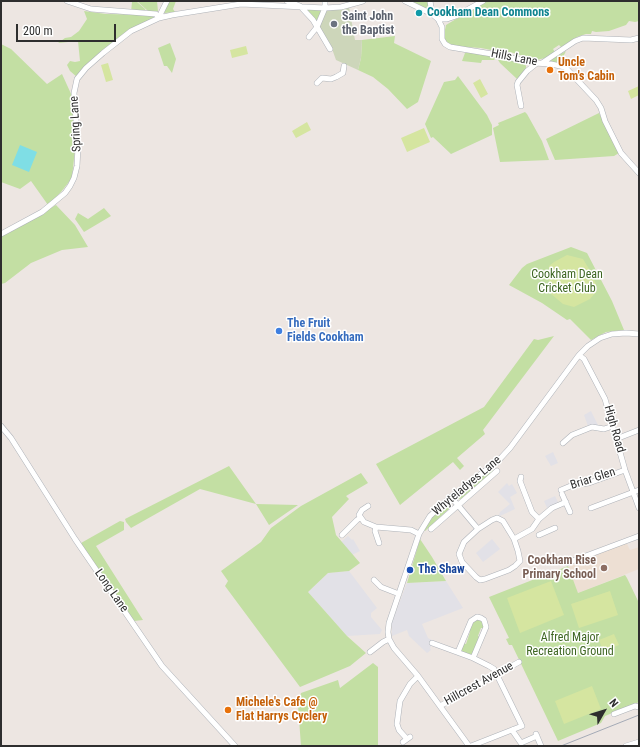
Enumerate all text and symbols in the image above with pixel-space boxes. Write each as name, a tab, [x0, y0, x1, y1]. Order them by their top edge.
place label: Cookham Dean Commons	[427, 6, 550, 20]
marker: Cookham Dean Commons	[414, 8, 424, 18]
place label: Saint John the Baptist	[342, 10, 394, 38]
scale bar	[18, 16, 118, 42]
marker: Saint John the Baptist	[329, 19, 339, 29]
text: 200 m	[23, 24, 53, 38]
street label: Hills Lane	[490, 46, 538, 70]
place label: Uncle Tom's Cabin	[558, 56, 615, 84]
marker: Uncle Tom's Cabin	[545, 65, 555, 75]
street label: Spring Lane	[67, 96, 85, 152]
park label: Cookham Dean Cricket Club	[531, 268, 603, 296]
place label: The Fruit Fields Cookham	[287, 317, 364, 345]
marker: The Fruit Fields Cookham	[274, 326, 284, 336]
street label: High Road	[600, 404, 628, 454]
street label: Whyteladyes Lane	[430, 453, 504, 519]
street label: Briar Glen	[569, 465, 617, 493]
place label: Cookham Rise Primary School	[523, 554, 596, 582]
place label: The Shaw	[418, 563, 465, 577]
marker: Cookham Rise Primary School	[599, 563, 609, 573]
marker: The Shaw	[405, 565, 415, 575]
street label: Long Lane	[91, 567, 131, 615]
park label: Alfred Major Recreation Ground	[526, 631, 614, 659]
street label: Hillcrest Avenue	[442, 659, 516, 709]
north arrow	[584, 691, 624, 731]
place label: Michele's Cafe @ Flat Harrys Cyclery	[236, 696, 327, 724]
text: N	[607, 696, 621, 710]
marker: Michele's Cafe @ Flat Harrys Cyclery	[223, 705, 233, 715]

